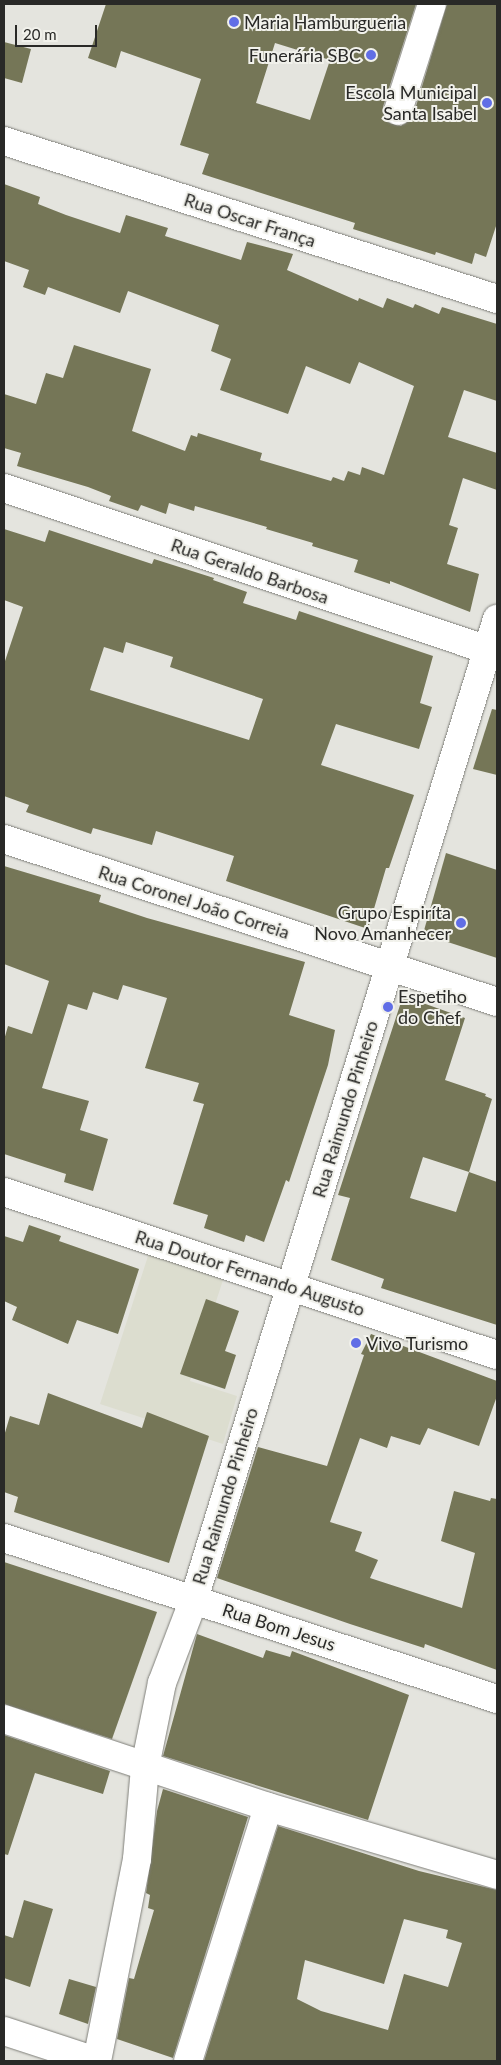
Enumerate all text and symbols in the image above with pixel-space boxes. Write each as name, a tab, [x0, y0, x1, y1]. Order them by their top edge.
place label: Maria Hamburgueria	[244, 11, 406, 33]
scale bar	[18, 15, 100, 47]
marker: Maria Hamburgueria	[228, 16, 240, 28]
text: 20 m	[23, 25, 57, 43]
place label: Funerária SBC	[249, 44, 361, 66]
marker: Funerária SBC	[365, 49, 377, 61]
place label: Escola Municipal Santa Isabel	[345, 82, 477, 125]
marker: Escola Municipal Santa Isabel	[481, 97, 493, 109]
street label: Rua Oscar França	[181, 188, 319, 252]
street label: Rua Geraldo Barbosa	[168, 534, 332, 608]
street label: Rua Coronel João Correia	[95, 861, 293, 943]
place label: Grupo Espiríta Novo Amanhecer	[314, 902, 451, 944]
marker: Grupo Espiríta Novo Amanhecer	[455, 917, 467, 929]
place label: Espetiho do Chef	[398, 986, 467, 1028]
marker: Espetiho do Chef	[382, 1001, 394, 1013]
street label: Rua Raimundo Pinheiro	[308, 1018, 382, 1200]
street label: Rua Doutor Fernando Augusto	[132, 1225, 368, 1321]
place label: Vivo Turismo	[366, 1332, 469, 1354]
marker: Vivo Turismo	[350, 1337, 362, 1349]
street label: Rua Raimundo Pinheiro	[188, 1405, 262, 1587]
street label: Rua Bom Jesus	[220, 1598, 338, 1656]

